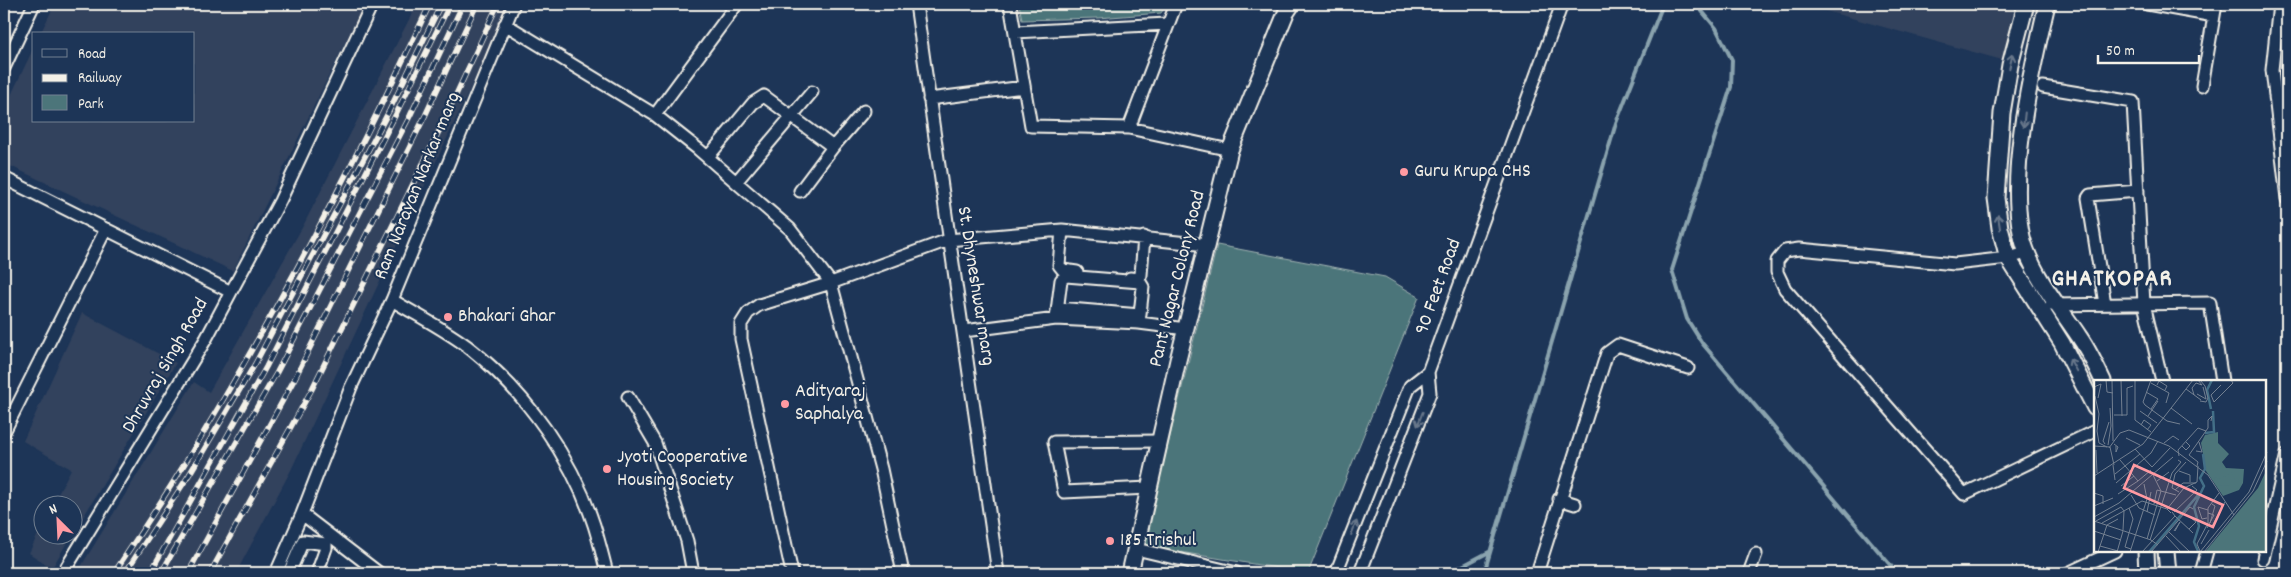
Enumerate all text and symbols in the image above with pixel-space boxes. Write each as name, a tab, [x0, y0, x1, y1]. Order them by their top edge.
legend	[32, 32, 195, 122]
scale bar	[2098, 32, 2200, 64]
text: 50 m	[2106, 41, 2135, 63]
text: Road	[78, 44, 106, 66]
one-way arrow	[2007, 53, 2016, 69]
text: Railway	[78, 68, 122, 90]
street label: Ram Narayan Narkar marg	[367, 88, 469, 284]
text: Park	[78, 94, 104, 116]
one-way arrow	[2019, 112, 2029, 128]
place label: Guru Krupa CHS	[1414, 158, 1531, 186]
marker: Guru Krupa CHS	[1398, 166, 1410, 178]
street label: Pant Nagar Colony Road	[1143, 188, 1213, 370]
street label: St. Dhyneshwar marg	[949, 204, 1001, 368]
one-way arrow	[1994, 214, 2004, 230]
street label: 90 Feet Road	[1409, 235, 1469, 339]
district label: GHATKOPAR	[2051, 262, 2173, 298]
street label: Dhruvraj Singh Road	[116, 293, 216, 439]
place label: Bhakari Ghar	[458, 303, 556, 331]
marker: Bhakari Ghar	[442, 311, 454, 323]
one-way arrow	[2068, 357, 2078, 372]
place label: Adityaraj Saphalya	[795, 378, 866, 429]
inset map	[2094, 380, 2266, 552]
marker: Adityaraj Saphalya	[779, 398, 791, 410]
one-way arrow	[1415, 411, 1424, 426]
place label: Jyoti Cooperative Housing Society	[617, 444, 748, 495]
marker: Jyoti Cooperative Housing Society	[601, 463, 613, 475]
north arrow	[32, 494, 82, 544]
text: N	[46, 499, 61, 520]
one-way arrow	[1350, 521, 1360, 536]
place label: 185 Trishul	[1120, 527, 1197, 555]
marker: 185 Trishul	[1104, 535, 1116, 547]

